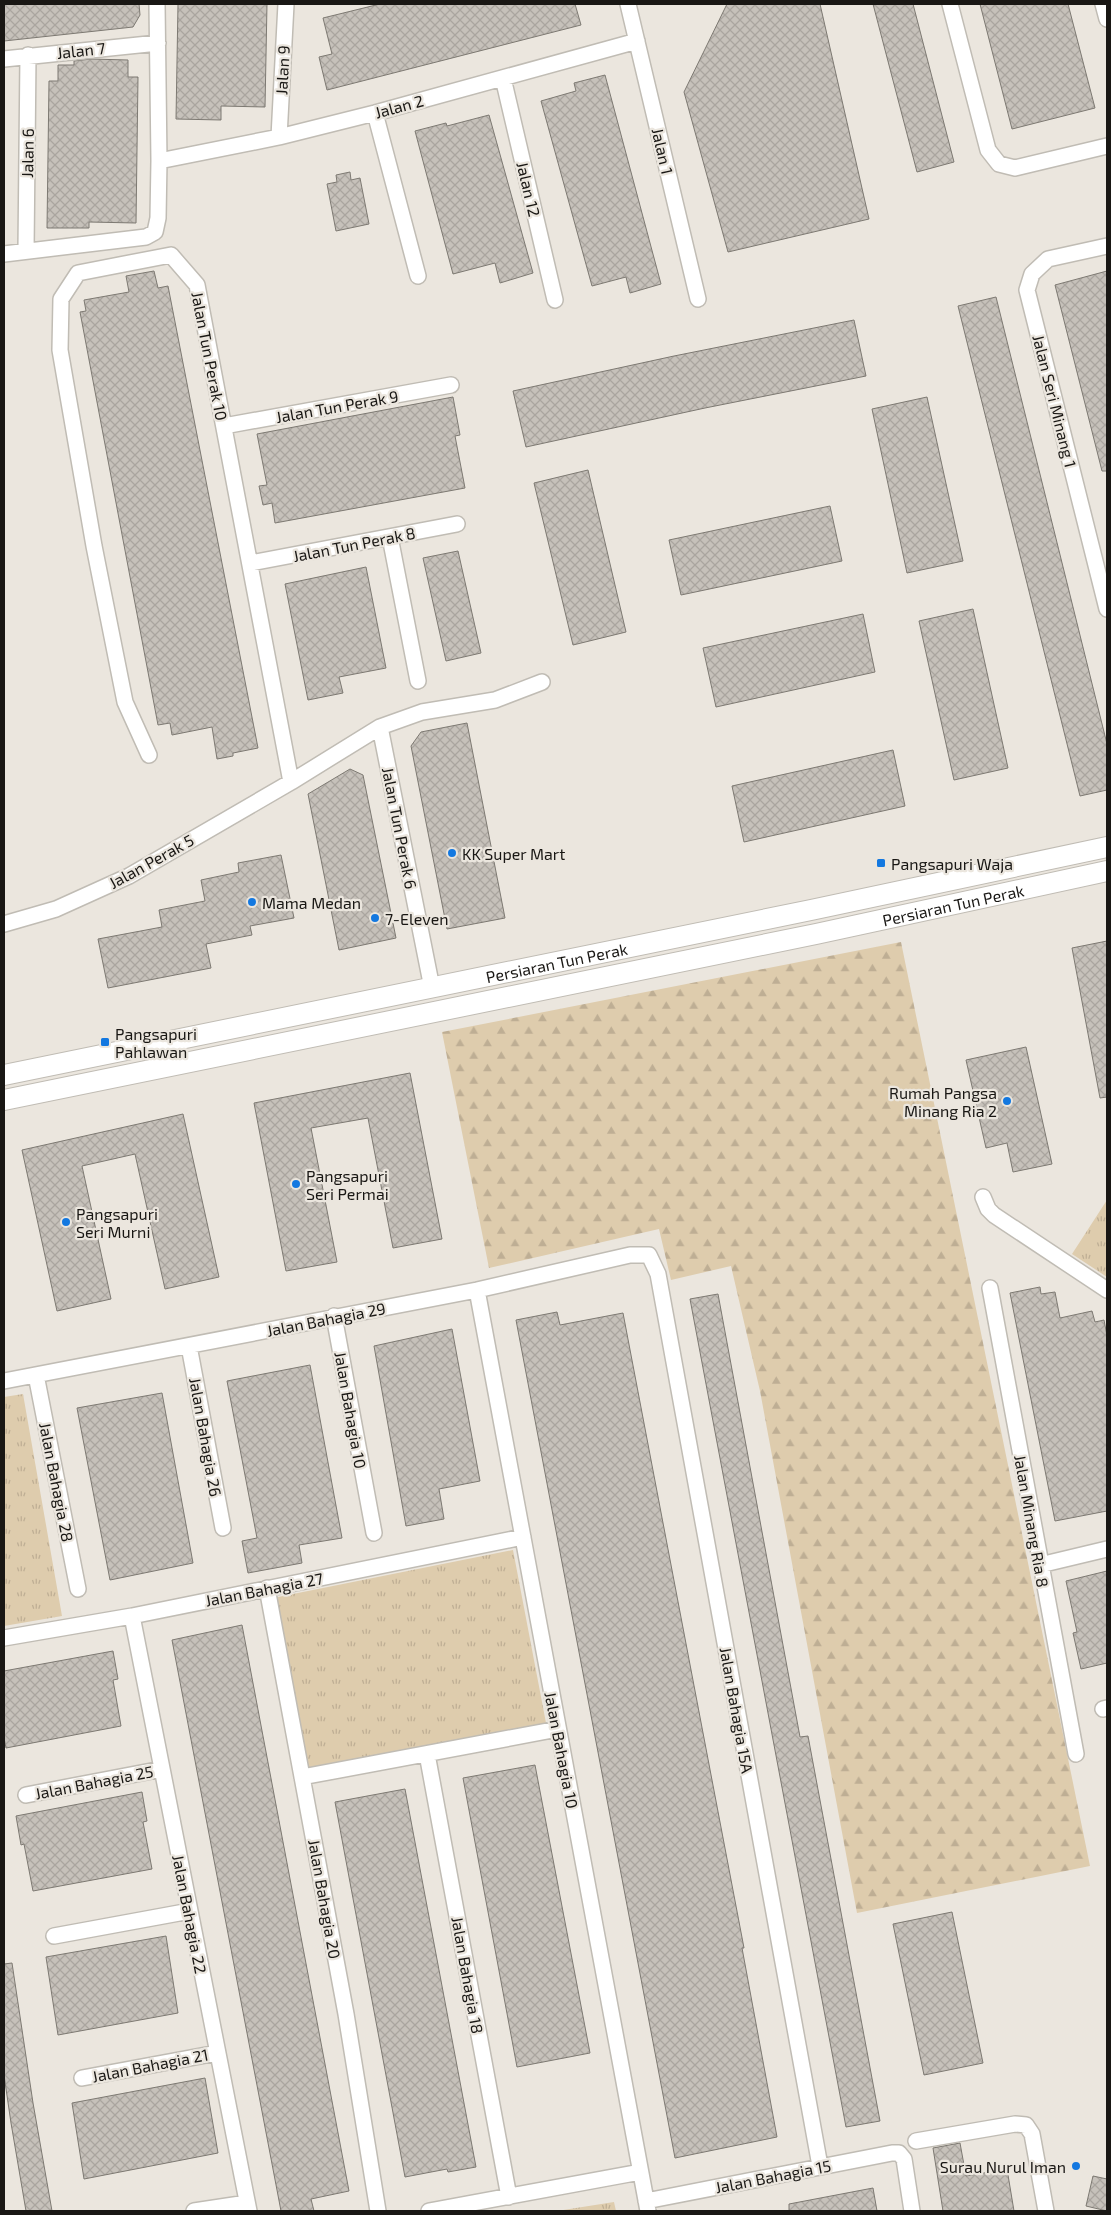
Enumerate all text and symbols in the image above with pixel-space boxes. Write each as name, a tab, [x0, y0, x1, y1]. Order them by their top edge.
street label: Jalan 7	[56, 38, 106, 62]
street label: Jalan 9	[271, 45, 293, 95]
street label: Jalan 2	[373, 90, 425, 122]
street label: Jalan 1	[648, 126, 678, 176]
street label: Jalan 6	[17, 128, 37, 178]
street label: Jalan 12	[513, 160, 545, 218]
street label: Jalan Tun Perak 10	[188, 290, 232, 422]
street label: Jalan Seri Minang 1	[1029, 333, 1081, 469]
street label: Jalan Tun Perak 9	[274, 386, 400, 426]
street label: Jalan Tun Perak 8	[291, 523, 417, 565]
street label: Jalan Tun Perak 6	[379, 765, 421, 891]
street label: Jalan Perak 5	[105, 830, 197, 892]
place label: KK Super Mart	[462, 844, 565, 863]
marker: KK Super Mart	[446, 847, 458, 859]
place label: Pangsapuri Waja	[891, 854, 1013, 874]
marker: Pangsapuri Waja	[875, 857, 887, 869]
street label: Persiaran Tun Perak	[881, 880, 1026, 929]
place label: Mama Medan	[262, 893, 361, 912]
marker: Mama Medan	[246, 896, 258, 908]
place label: 7-Eleven	[385, 909, 449, 928]
marker: 7-Eleven	[369, 912, 381, 924]
street label: Persiaran Tun Perak	[484, 938, 629, 986]
place label: Pangsapuri Pahlawan	[115, 1024, 197, 1061]
marker: Pangsapuri Pahlawan	[99, 1036, 111, 1048]
place label: Rumah Pangsa Minang Ria 2	[889, 1083, 997, 1120]
marker: Rumah Pangsa Minang Ria 2	[1001, 1095, 1013, 1107]
place label: Pangsapuri Seri Permai	[306, 1166, 389, 1203]
marker: Pangsapuri Seri Permai	[290, 1178, 302, 1190]
place label: Pangsapuri Seri Murni	[76, 1204, 158, 1241]
marker: Pangsapuri Seri Murni	[60, 1216, 72, 1228]
street label: Jalan Bahagia 29	[265, 1298, 387, 1340]
street label: Jalan Bahagia 10	[331, 1350, 371, 1470]
street label: Jalan Bahagia 26	[186, 1376, 226, 1498]
street label: Jalan Bahagia 28	[36, 1421, 78, 1543]
street label: Jalan Minang Ria 8	[1011, 1453, 1053, 1589]
street label: Jalan Bahagia 27	[203, 1568, 325, 1610]
street label: Jalan Bahagia 15A	[717, 1646, 757, 1774]
street label: Jalan Bahagia 10	[541, 1690, 583, 1810]
street label: Jalan Bahagia 25	[33, 1761, 155, 1803]
street label: Jalan Bahagia 20	[305, 1838, 345, 1960]
street label: Jalan Bahagia 22	[169, 1853, 211, 1975]
street label: Jalan Bahagia 18	[448, 1915, 488, 2035]
street label: Jalan Bahagia 21	[90, 2044, 210, 2086]
street label: Jalan Bahagia 15	[713, 2155, 833, 2197]
place label: Surau Nurul Iman	[940, 2157, 1066, 2176]
marker: Surau Nurul Iman	[1070, 2160, 1082, 2172]

